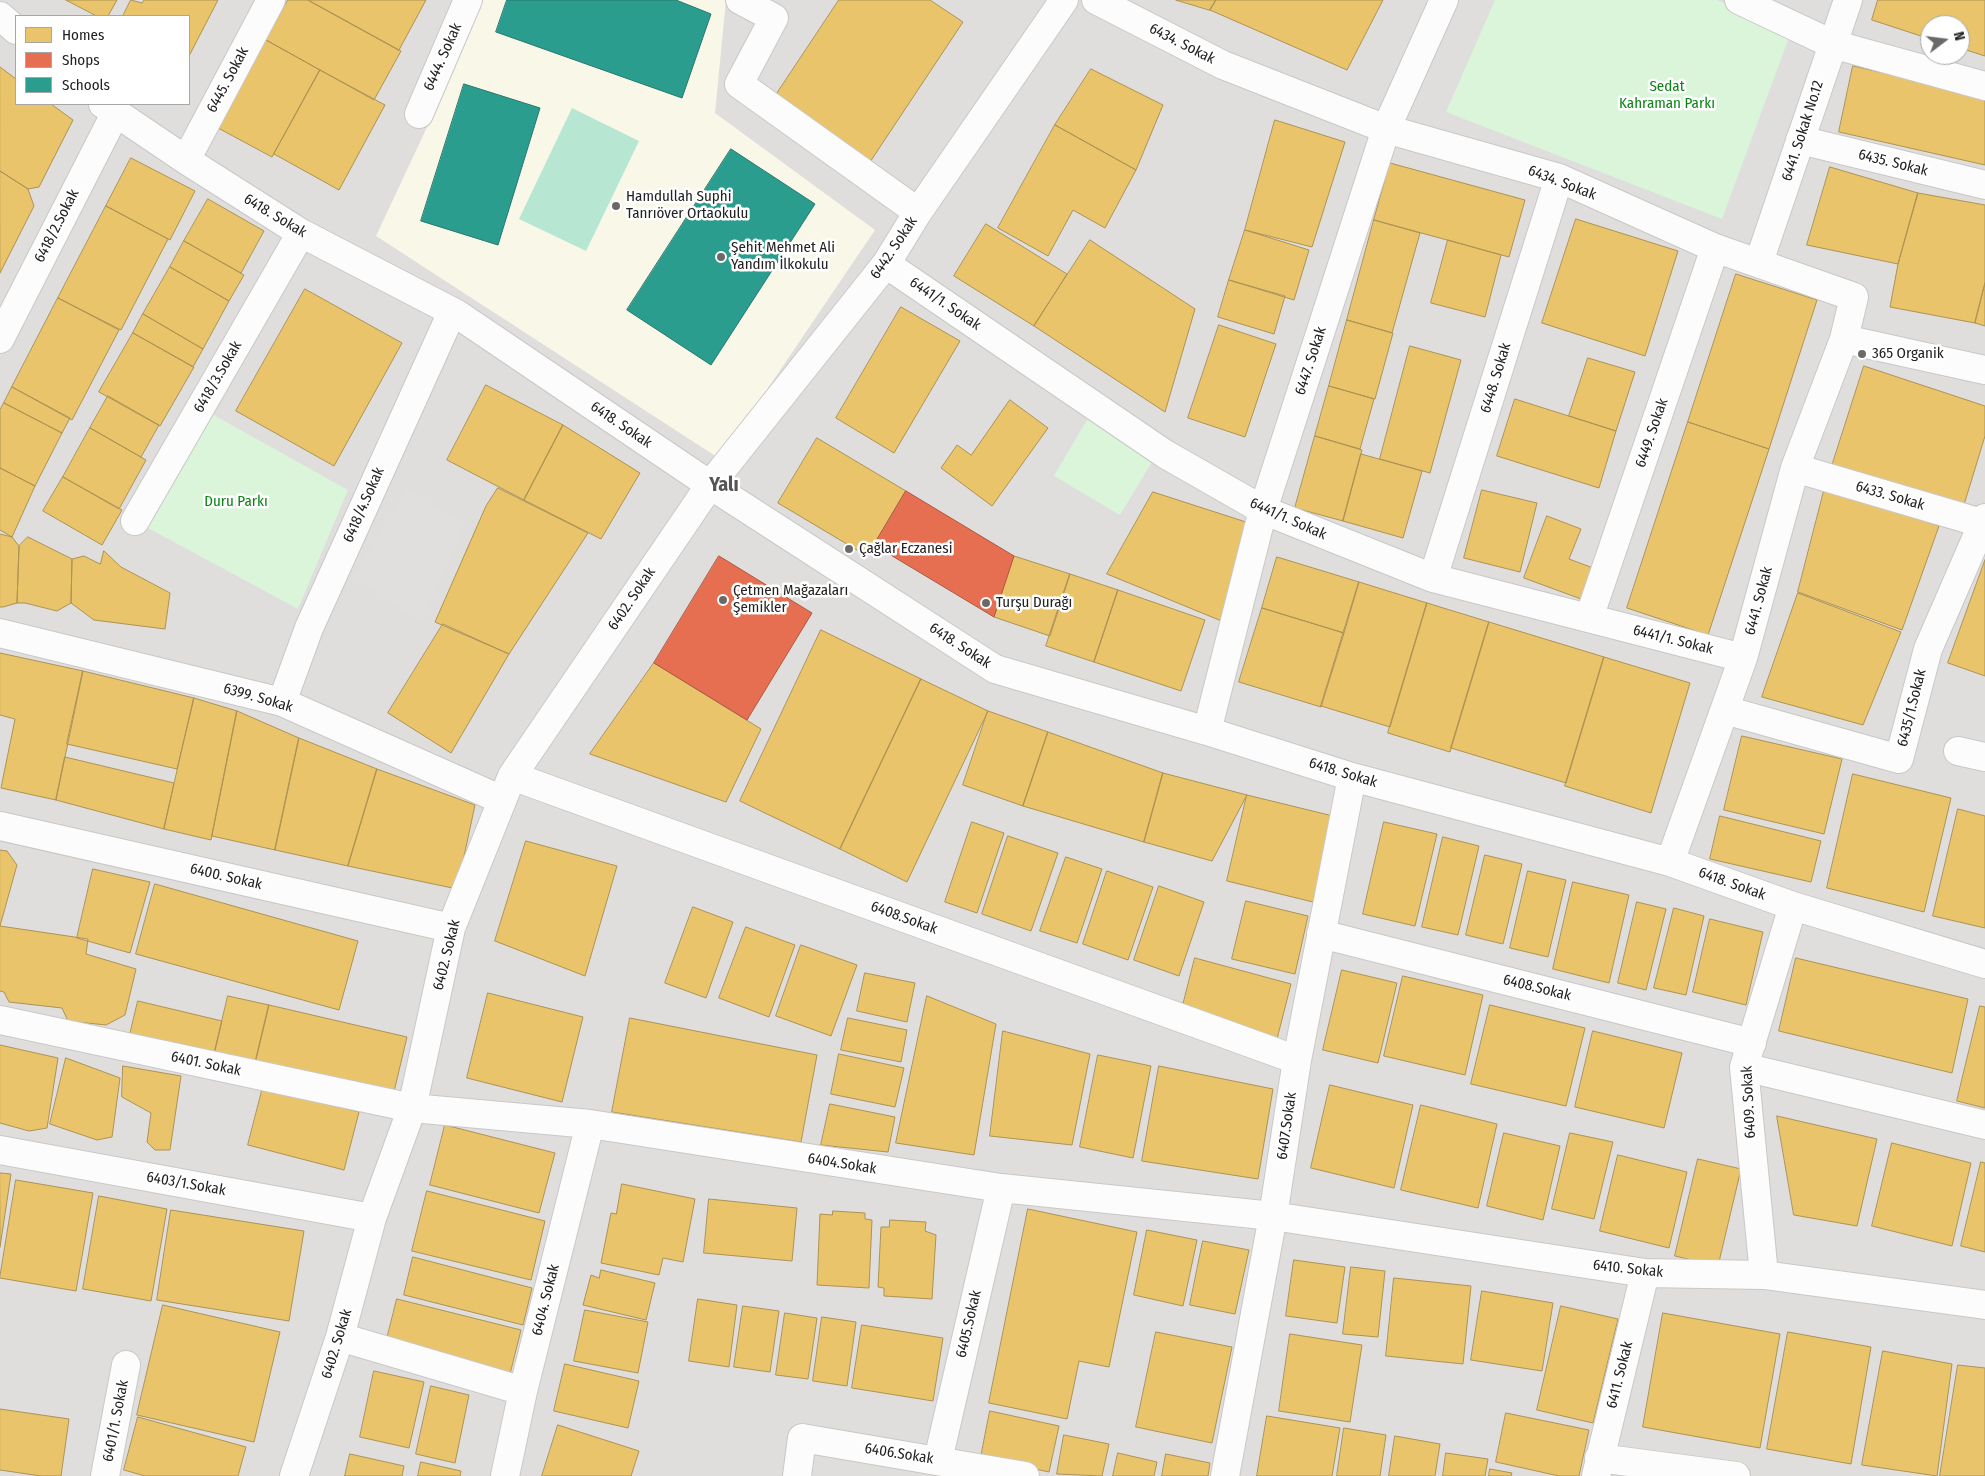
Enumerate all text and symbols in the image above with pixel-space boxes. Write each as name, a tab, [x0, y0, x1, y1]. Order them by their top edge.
legend	[15, 15, 190, 105]
north arrow	[1920, 15, 1970, 65]
street label: 6444. Sokak	[420, 20, 466, 94]
street label: 6434. Sokak	[1146, 20, 1218, 68]
text: Homes	[62, 26, 104, 44]
text: N	[1950, 30, 1968, 42]
street label: 6445. Sokak	[203, 44, 253, 116]
text: Shops	[62, 51, 100, 69]
text: Schools	[62, 76, 110, 94]
park label: Sedat Kahraman Parkı	[1619, 78, 1715, 113]
street label: 6441. Sokak No.12	[1778, 78, 1828, 184]
street label: 6435. Sokak	[1856, 146, 1930, 180]
street label: 6434. Sokak	[1525, 162, 1599, 204]
street label: 6418/2.Sokak	[31, 186, 83, 266]
place label: Hamdullah Suphi Tanrıöver Ortaokulu	[626, 188, 748, 223]
street label: 6418. Sokak	[240, 190, 310, 242]
marker: Hamdullah Suphi Tanrıöver Ortaokulu	[610, 200, 622, 212]
street label: 6442. Sokak	[867, 213, 921, 283]
place label: Şehit Mehmet Ali Yandım İlkokulu	[731, 239, 835, 274]
marker: Şehit Mehmet Ali Yandım İlkokulu	[715, 251, 727, 263]
street label: 6441/1. Sokak	[906, 274, 984, 334]
street label: 6447. Sokak	[1291, 325, 1331, 397]
street label: 6418/3.Sokak	[190, 338, 246, 416]
street label: 6448. Sokak	[1477, 341, 1515, 415]
place label: 365 Organik	[1872, 345, 1944, 363]
marker: 365 Organik	[1856, 348, 1868, 360]
street label: 6449. Sokak	[1632, 396, 1672, 470]
street label: 6418. Sokak	[587, 398, 655, 452]
street label: 6418/4.Sokak	[339, 465, 389, 545]
district label: Yalı	[709, 473, 739, 497]
street label: 6433. Sokak	[1853, 478, 1927, 514]
park label: Duru Parkı	[204, 493, 268, 511]
street label: 6441/1. Sokak	[1247, 494, 1329, 544]
place label: Çağlar Eczanesi	[859, 540, 952, 558]
marker: Çağlar Eczanesi	[843, 543, 855, 555]
street label: 6402. Sokak	[604, 564, 660, 634]
street label: 6441. Sokak	[1741, 565, 1777, 637]
place label: Çetmen Mağazaları Şemikler	[733, 582, 848, 617]
marker: Çetmen Mağazaları Şemikler	[717, 594, 729, 606]
place label: Turşu Durağı	[996, 594, 1072, 612]
marker: Turşu Durağı	[980, 597, 992, 609]
street label: 6418. Sokak	[926, 619, 994, 673]
street label: 6441/1. Sokak	[1631, 621, 1715, 659]
street label: 6435/1.Sokak	[1894, 667, 1930, 749]
street label: 6399. Sokak	[221, 679, 295, 717]
street label: 6418. Sokak	[1307, 754, 1379, 792]
street label: 6400. Sokak	[188, 860, 264, 894]
street label: 6418. Sokak	[1696, 864, 1768, 904]
street label: 6408.Sokak	[868, 898, 940, 938]
street label: 6402. Sokak	[430, 918, 464, 992]
street label: 6408.Sokak	[1501, 971, 1573, 1005]
street label: 6401. Sokak	[169, 1048, 243, 1080]
street label: 6409. Sokak	[1738, 1065, 1760, 1139]
street label: 6407.Sokak	[1273, 1091, 1301, 1161]
street label: 6404.Sokak	[806, 1150, 878, 1178]
street label: 6403/1.Sokak	[145, 1168, 227, 1200]
street label: 6410. Sokak	[1592, 1256, 1664, 1282]
street label: 6404. Sokak	[528, 1262, 564, 1338]
street label: 6405.Sokak	[952, 1288, 986, 1360]
street label: 6402. Sokak	[318, 1307, 356, 1381]
street label: 6411. Sokak	[1603, 1340, 1637, 1410]
street label: 6401/1. Sokak	[99, 1378, 133, 1464]
street label: 6406.Sokak	[863, 1440, 935, 1468]

